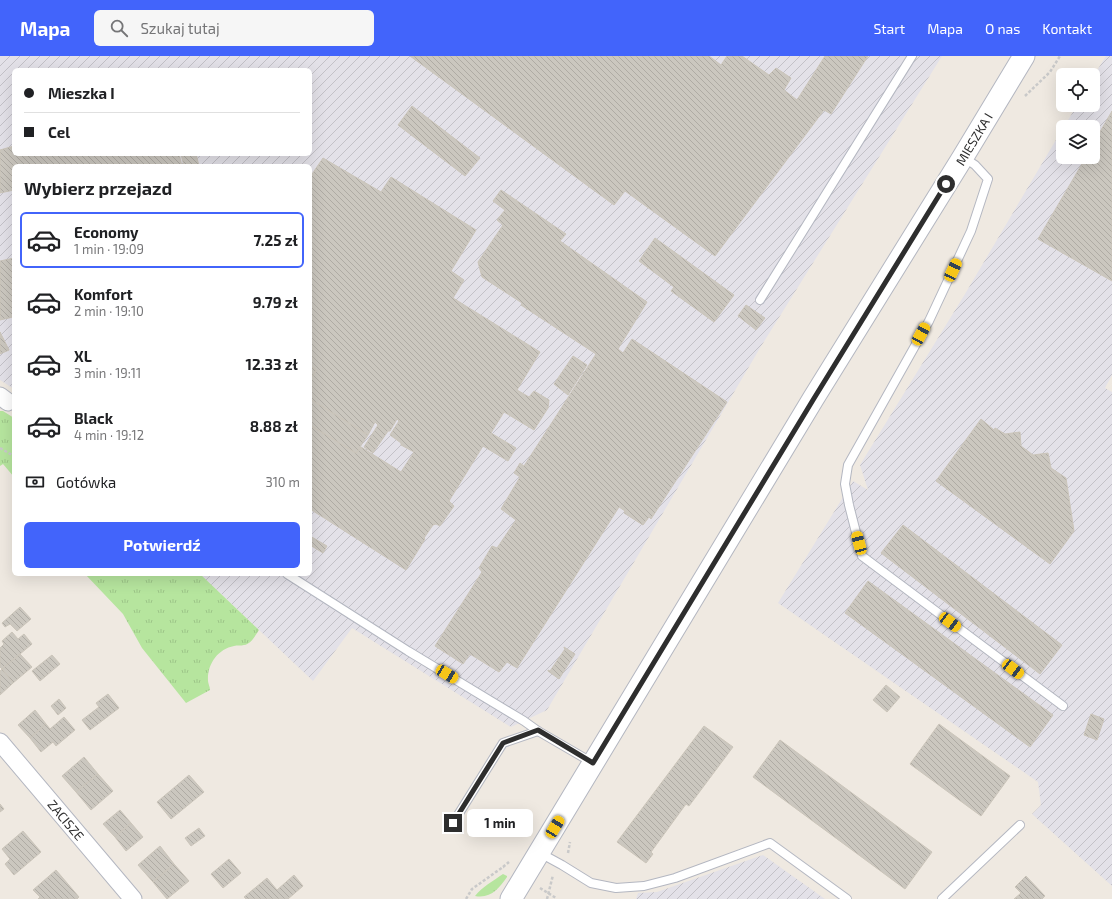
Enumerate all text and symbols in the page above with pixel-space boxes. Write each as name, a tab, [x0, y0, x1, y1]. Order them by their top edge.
search box	[94, 10, 374, 46]
text: Mapa	[20, 17, 70, 40]
icon: search	[108, 17, 130, 39]
text: Szukaj tutaj	[140, 19, 220, 37]
text: Start	[873, 20, 905, 37]
text: Mapa	[927, 20, 963, 37]
text: O nas	[985, 20, 1020, 37]
text: Kontakt	[1042, 20, 1092, 37]
map controls	[1056, 68, 1100, 164]
button: locate	[1056, 68, 1100, 112]
text: Mieszka I	[48, 84, 115, 102]
street label: MIESZKA I	[952, 110, 996, 168]
button: layers	[1056, 120, 1100, 164]
text: Cel	[48, 123, 70, 141]
route start	[937, 175, 955, 193]
text: Wybierz przejazd	[24, 177, 172, 199]
icon: car	[26, 222, 62, 258]
text: Economy	[74, 223, 139, 241]
text: 7.25 zł	[254, 231, 298, 249]
text: 1 min · 19:09	[74, 241, 144, 257]
car	[942, 257, 964, 283]
icon: car	[26, 284, 62, 320]
text: Komfort	[74, 285, 133, 303]
text: 9.79 zł	[253, 293, 298, 311]
text: 2 min · 19:10	[74, 303, 144, 319]
car	[910, 321, 932, 347]
icon: car	[26, 346, 62, 382]
text: XL	[74, 347, 92, 365]
text: 12.33 zł	[246, 355, 298, 373]
text: 3 min · 19:11	[74, 365, 141, 381]
icon: car	[26, 408, 62, 444]
text: Black	[74, 409, 113, 427]
text: 8.88 zł	[250, 417, 298, 435]
text: 4 min · 19:12	[74, 427, 144, 443]
icon: cash	[24, 471, 46, 493]
text: Gotówka	[56, 473, 116, 491]
text: 310 m	[265, 474, 300, 490]
button: Potwierdź	[24, 522, 300, 568]
car	[850, 530, 868, 556]
car	[937, 610, 963, 634]
car	[1000, 657, 1026, 681]
car	[434, 663, 460, 685]
street label: ZACISZE	[44, 796, 88, 844]
callout: 1 min	[467, 809, 533, 837]
route end	[444, 814, 462, 832]
car	[544, 814, 566, 840]
text: 1 min	[484, 815, 516, 831]

